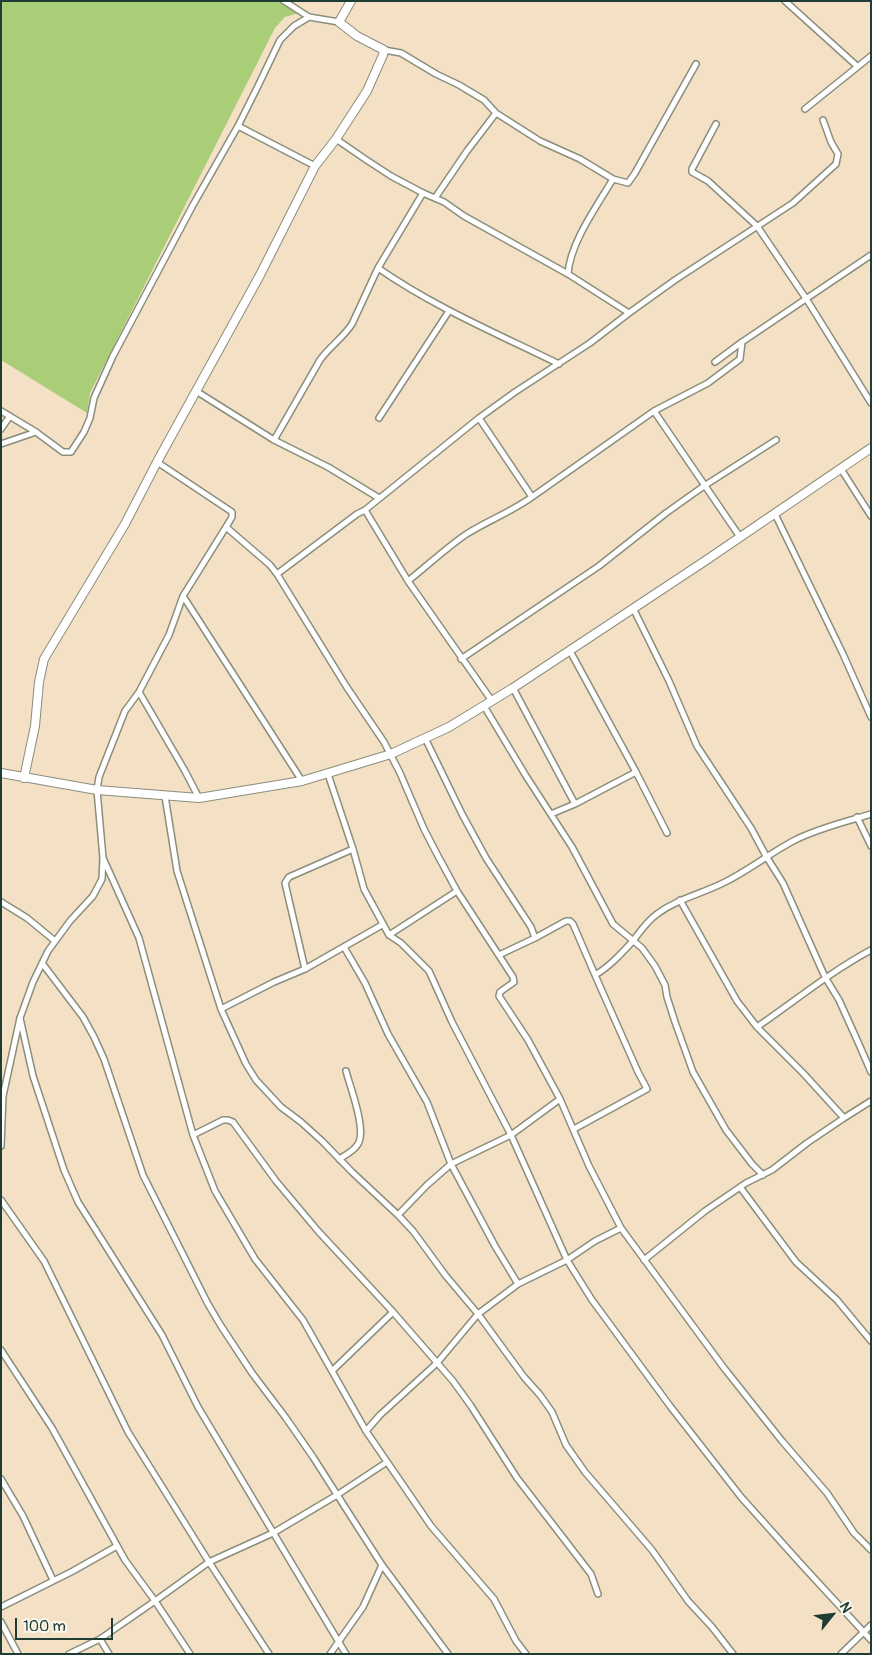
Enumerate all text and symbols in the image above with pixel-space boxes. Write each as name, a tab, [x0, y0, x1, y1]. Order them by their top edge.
north arrow	[807, 1590, 857, 1640]
text: N	[836, 1599, 855, 1616]
scale bar	[18, 1608, 115, 1640]
text: 100 m	[23, 1617, 66, 1636]

